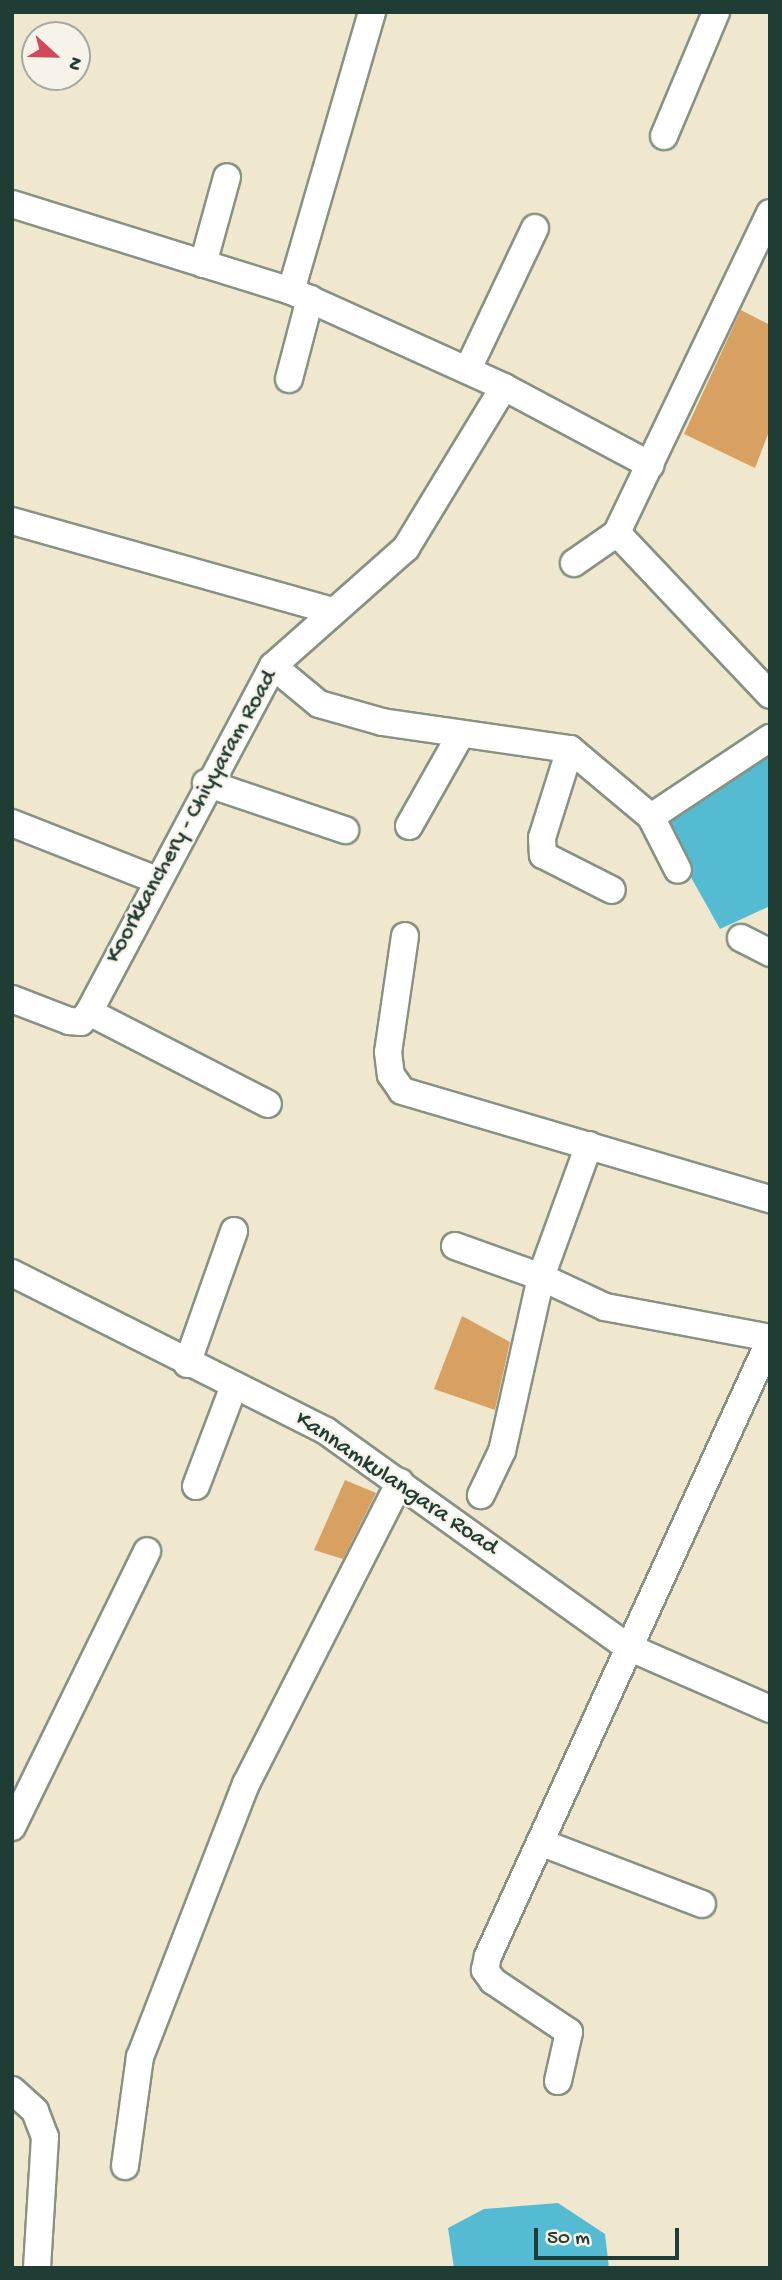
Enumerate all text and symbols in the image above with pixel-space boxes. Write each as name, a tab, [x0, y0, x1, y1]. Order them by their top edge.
north arrow	[21, 21, 91, 91]
text: N	[61, 53, 87, 73]
street label: Koorkkanchery - Chiyyaram Road	[99, 666, 285, 968]
street label: Kannamkulangara Road	[289, 1405, 503, 1563]
scale bar	[537, 2214, 682, 2258]
text: 50 m	[547, 2227, 590, 2252]

